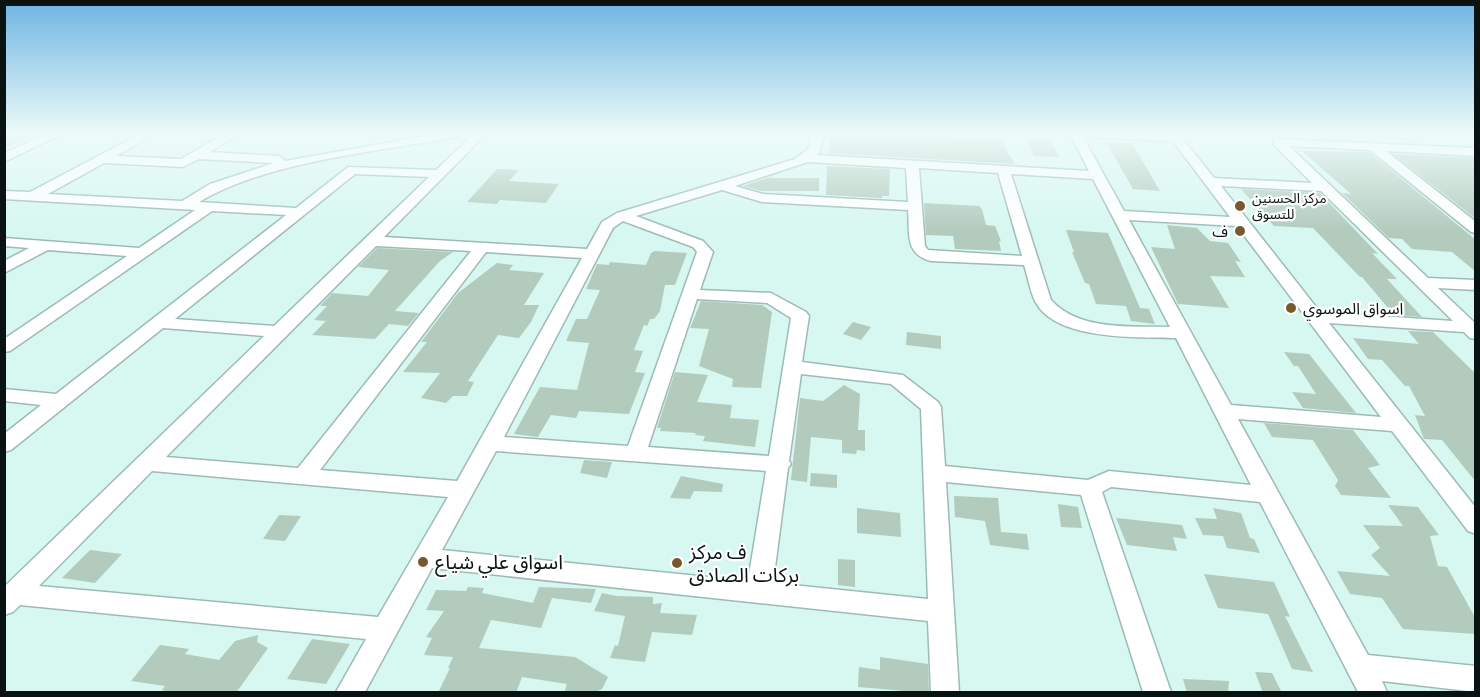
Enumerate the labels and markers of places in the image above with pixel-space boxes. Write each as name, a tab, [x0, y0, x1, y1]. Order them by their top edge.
place label: مركز الحسنين للتسوق	[1252, 188, 1326, 223]
marker: مركز الحسنين للتسوق	[1233, 199, 1247, 213]
place label: ف	[1212, 220, 1228, 242]
marker: ف	[1233, 224, 1247, 238]
place label: اسواق الموسوي	[1303, 297, 1403, 321]
marker: اسواق الموسوي	[1284, 301, 1298, 315]
place label: ف مركز بركات الصادق	[688, 538, 799, 588]
place label: اسواق علي شياع	[435, 548, 563, 578]
marker: اسواق علي شياع	[416, 555, 430, 569]
marker: ف مركز بركات الصادق	[670, 556, 684, 570]

